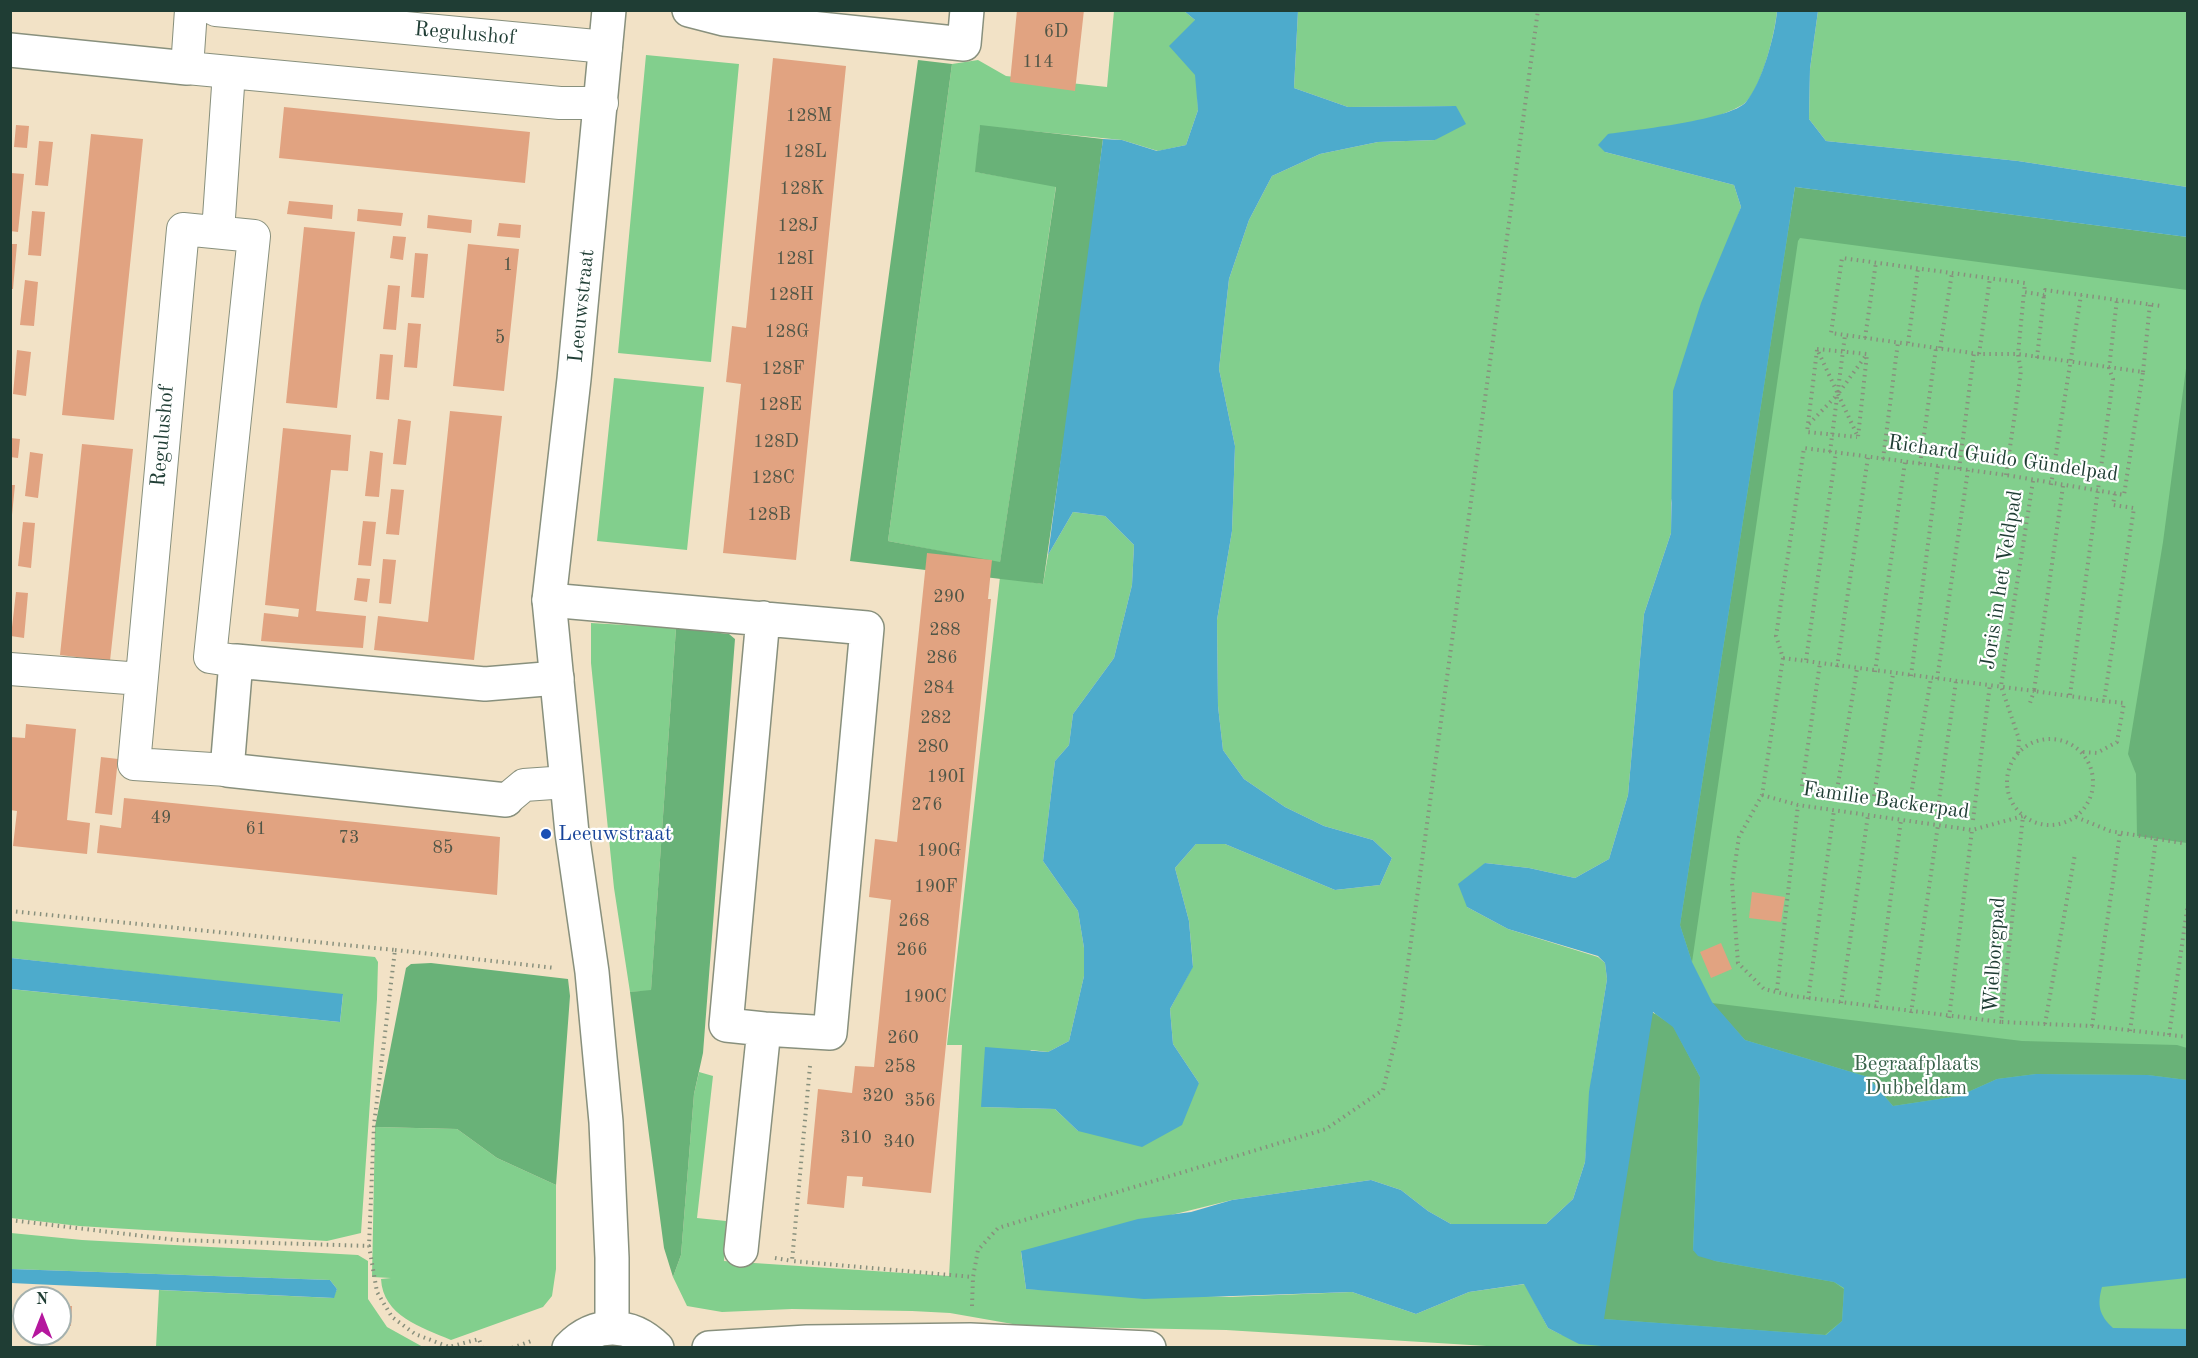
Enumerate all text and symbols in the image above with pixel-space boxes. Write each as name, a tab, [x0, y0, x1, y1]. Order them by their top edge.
street label: Regulushof	[413, 17, 517, 51]
house number: 6D	[1044, 21, 1068, 43]
house number: 114	[1022, 51, 1054, 73]
house number: 128M	[786, 105, 832, 127]
house number: 128L	[783, 141, 827, 163]
house number: 128K	[780, 178, 824, 200]
house number: 128J	[777, 215, 819, 237]
street label: Leeuwstraat	[564, 248, 600, 364]
house number: 128I	[776, 248, 814, 270]
house number: 1	[503, 254, 513, 276]
house number: 128H	[768, 284, 814, 306]
house number: 128G	[765, 321, 809, 343]
house number: 5	[495, 327, 505, 349]
house number: 128F	[761, 358, 805, 380]
street label: Regulushof	[146, 384, 180, 488]
house number: 128E	[758, 394, 802, 416]
street label: Richard Guido Gündelpad	[1886, 430, 2120, 488]
house number: 128D	[753, 431, 799, 453]
house number: 128C	[751, 467, 795, 489]
street label: Joris in het Veldpad	[1975, 489, 2029, 671]
house number: 128B	[747, 504, 791, 526]
house number: 290	[933, 586, 965, 608]
house number: 288	[929, 619, 961, 641]
house number: 286	[926, 647, 958, 669]
house number: 284	[923, 677, 955, 699]
house number: 282	[920, 707, 952, 729]
house number: 280	[917, 736, 949, 758]
house number: 190I	[927, 766, 965, 788]
street label: Familie Backerpad	[1801, 777, 1971, 825]
house number: 276	[911, 794, 943, 816]
house number: 49	[151, 807, 171, 829]
house number: 61	[246, 818, 266, 840]
place label: Leeuwstraat	[558, 821, 672, 847]
house number: 73	[339, 827, 359, 849]
marker: Leeuwstraat	[539, 827, 553, 841]
house number: 85	[433, 837, 453, 859]
house number: 190G	[917, 840, 961, 862]
house number: 190F	[914, 876, 958, 898]
street label: Wielborgpad	[1978, 896, 2012, 1014]
house number: 268	[898, 910, 930, 932]
house number: 266	[896, 939, 928, 961]
house number: 190C	[903, 986, 947, 1008]
house number: 260	[887, 1027, 919, 1049]
park label: Begraafplaats Dubbeldam	[1853, 1051, 1979, 1101]
house number: 258	[884, 1056, 916, 1078]
house number: 320	[862, 1085, 894, 1107]
house number: 356	[904, 1090, 936, 1112]
house number: 310	[840, 1127, 872, 1149]
house number: 340	[883, 1131, 915, 1153]
north arrow	[12, 1286, 72, 1346]
text: N	[36, 1292, 48, 1308]

